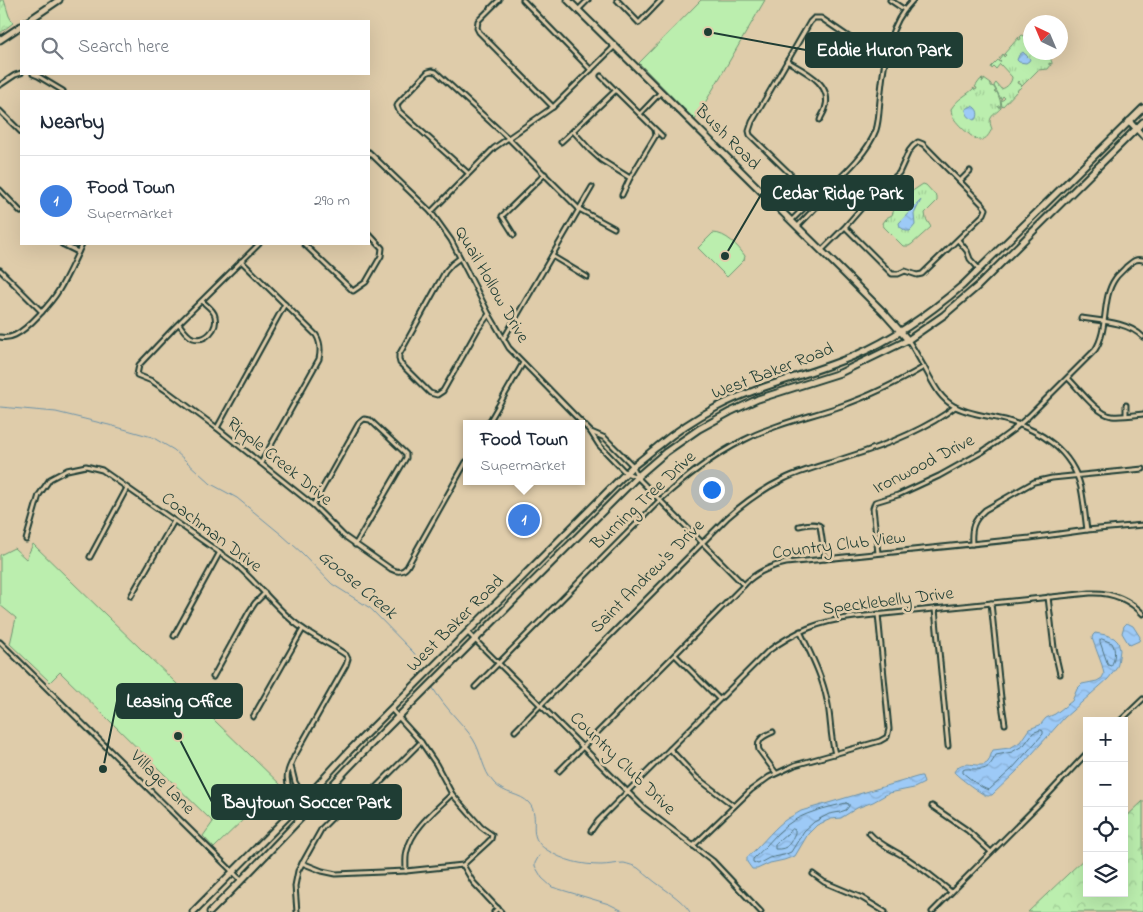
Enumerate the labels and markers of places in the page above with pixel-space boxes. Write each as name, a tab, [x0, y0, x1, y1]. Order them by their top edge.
callout: Eddie Huron Park	[806, 33, 962, 67]
callout: Cedar Ridge Park	[762, 176, 913, 210]
pin: 1	[508, 501, 540, 539]
callout: Leasing Office	[117, 684, 242, 718]
callout: Baytown Soccer Park	[212, 785, 401, 819]

